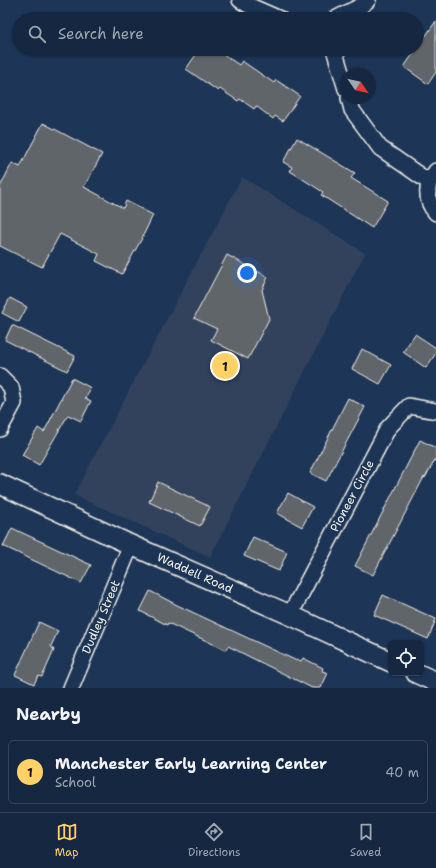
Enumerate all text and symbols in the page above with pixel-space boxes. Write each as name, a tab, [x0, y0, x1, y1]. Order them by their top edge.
search box	[12, 12, 424, 56]
icon: search	[26, 23, 48, 45]
text: Search here	[58, 24, 144, 44]
north arrow	[340, 68, 376, 104]
your location	[237, 263, 257, 283]
pin: 1	[212, 351, 238, 381]
street label: Pioneer Circle	[326, 457, 378, 535]
street label: Waddell Road	[154, 549, 236, 597]
street label: Dudley Street	[78, 578, 124, 656]
map controls	[388, 640, 424, 676]
button: locate	[388, 640, 424, 676]
text: Nearby	[16, 703, 81, 725]
text: Manchester Early Learning Center	[55, 754, 327, 774]
text: 1	[27, 764, 33, 781]
text: 40 m	[385, 764, 419, 781]
text: School	[55, 774, 96, 791]
tab: Map	[55, 821, 78, 860]
tab: Directions	[188, 821, 240, 860]
tab: Saved	[350, 821, 381, 860]

